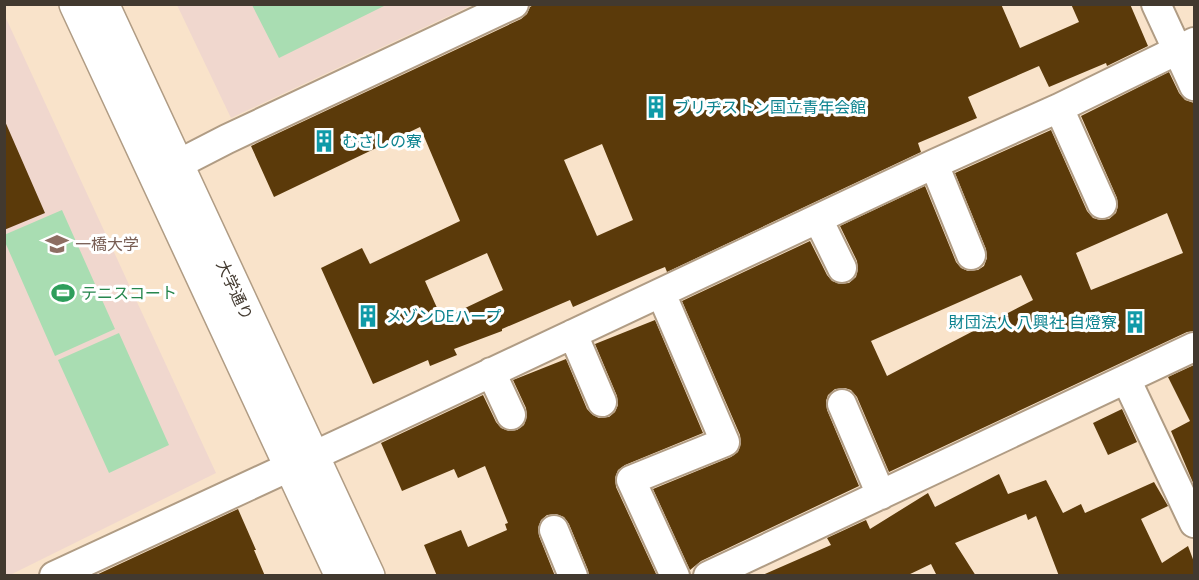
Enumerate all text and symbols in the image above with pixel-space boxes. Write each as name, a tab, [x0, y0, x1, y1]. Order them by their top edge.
building icon: ブリヂストン国立青年会館	[643, 94, 669, 120]
place label: ブリヂストン国立青年会館	[674, 96, 866, 118]
building icon: むさしの寮	[311, 128, 337, 154]
place label: むさしの寮	[342, 130, 422, 152]
school or university icon: 一橋大学	[44, 231, 70, 257]
place label: 一橋大学	[75, 233, 139, 255]
street label: 大学通り	[212, 256, 258, 324]
sports icon: テニスコート	[50, 280, 76, 306]
place label: テニスコート	[81, 282, 177, 304]
building icon: メゾンDEハープ	[355, 303, 381, 329]
place label: メゾンDEハープ	[386, 305, 502, 327]
building icon: 財団法人 八興社 自燈寮	[1122, 309, 1148, 335]
place label: 財団法人 八興社 自燈寮	[949, 311, 1117, 333]

